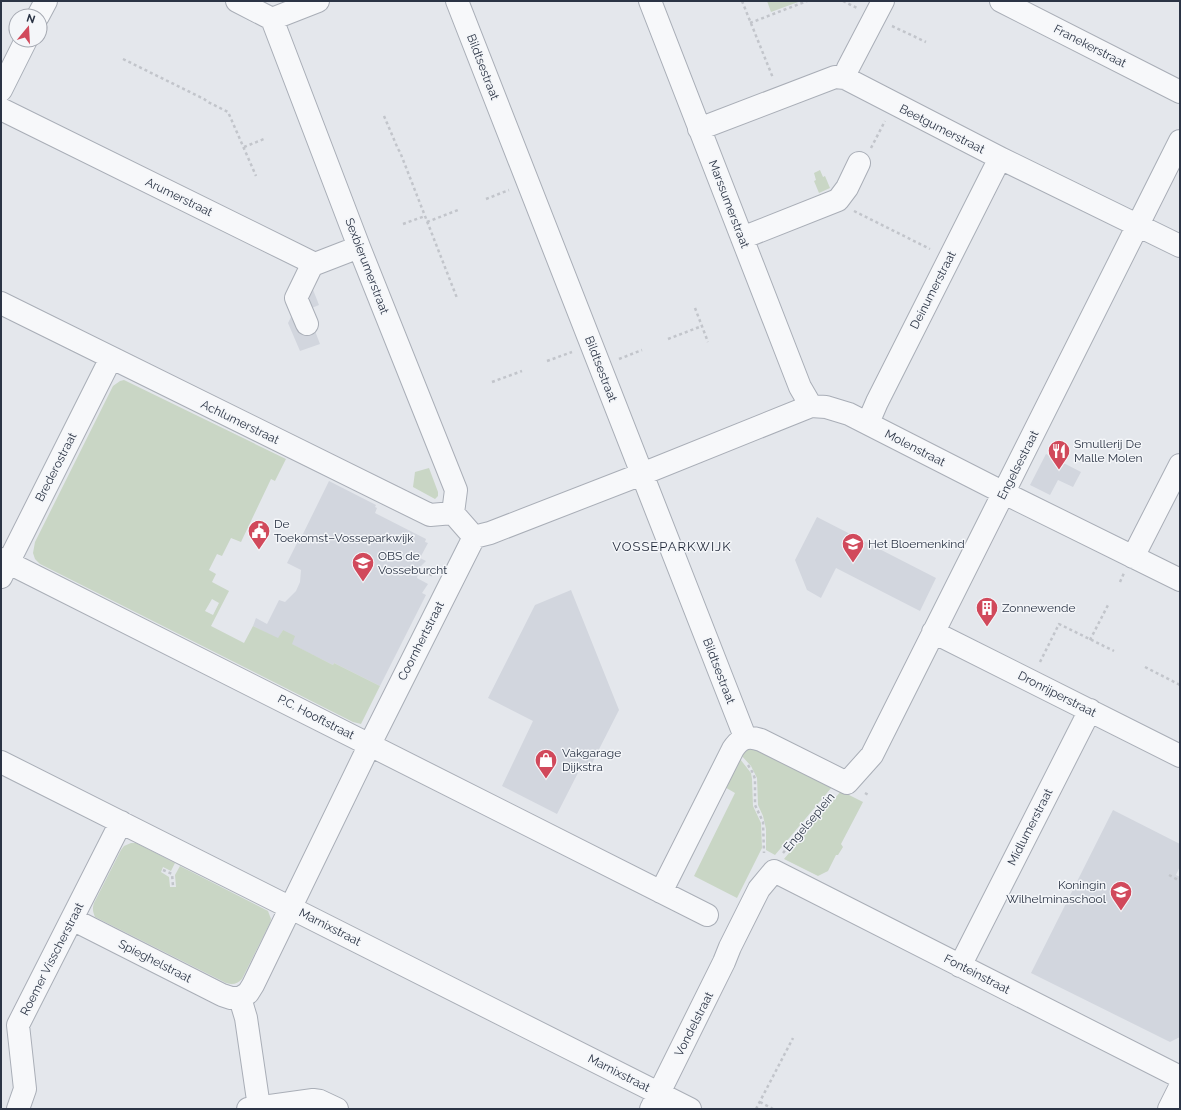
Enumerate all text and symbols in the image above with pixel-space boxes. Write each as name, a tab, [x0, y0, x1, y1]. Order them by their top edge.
north arrow	[8, 8, 48, 48]
text: N	[25, 11, 37, 26]
street label: Franekerstraat	[1051, 22, 1129, 70]
street label: Bildtsestraat	[464, 32, 502, 102]
street label: Beetgumerstraat	[897, 101, 987, 157]
street label: Marssumerstraat	[706, 158, 752, 250]
street label: Arumerstraat	[143, 175, 215, 219]
street label: Sexbierumerstraat	[342, 216, 392, 316]
street label: Deinumerstraat	[907, 249, 959, 331]
street label: Bildtsestraat	[582, 334, 620, 404]
street label: Achlumerstraat	[199, 397, 281, 447]
street label: Molenstraat	[882, 427, 948, 469]
street label: Engelsestraat	[995, 428, 1041, 502]
street label: Brederostraat	[33, 430, 79, 504]
place label: Smullerij De Malle Molen	[1074, 437, 1143, 465]
restaurant icon: Smullerij De Malle Molen	[1046, 438, 1072, 471]
place label: De Toekomst–Vosseparkwijk	[274, 517, 414, 545]
public building icon: De Toekomst–Vosseparkwijk	[246, 518, 272, 551]
school or university icon: Het Bloemenkind	[840, 531, 866, 564]
place label: Het Bloemenkind	[868, 537, 965, 551]
district label: VOSSEPARKWIJK	[612, 539, 732, 554]
place label: OBS de Vosseburcht	[378, 549, 447, 577]
school or university icon: OBS de Vosseburcht	[350, 550, 376, 583]
building icon: Zonnewende	[974, 595, 1000, 628]
street label: Coornhertstraat	[395, 599, 447, 683]
place label: Zonnewende	[1002, 601, 1075, 615]
street label: Bildtsestraat	[700, 636, 738, 706]
street label: Dronrijperstraat	[1016, 668, 1098, 720]
street label: P.C. Hooftstraat	[275, 692, 357, 742]
place label: Vakgarage Dijkstra	[562, 746, 621, 774]
shop icon: Vakgarage Dijkstra	[533, 747, 559, 780]
street label: Midlumerstraat	[1005, 786, 1055, 868]
street label: Engelseplein	[780, 790, 838, 854]
place label: Koningin Wilhelminaschool	[1006, 878, 1107, 906]
school or university icon: Koningin Wilhelminaschool	[1108, 879, 1134, 912]
street label: Roemer Visscherstraat	[17, 900, 87, 1018]
street label: Marnixstraat	[297, 905, 363, 949]
street label: Spieghelstraat	[116, 937, 194, 985]
street label: Fonteinstraat	[942, 951, 1012, 997]
street label: Vondelstraat	[672, 989, 716, 1059]
street label: Marnixstraat	[586, 1051, 652, 1095]

